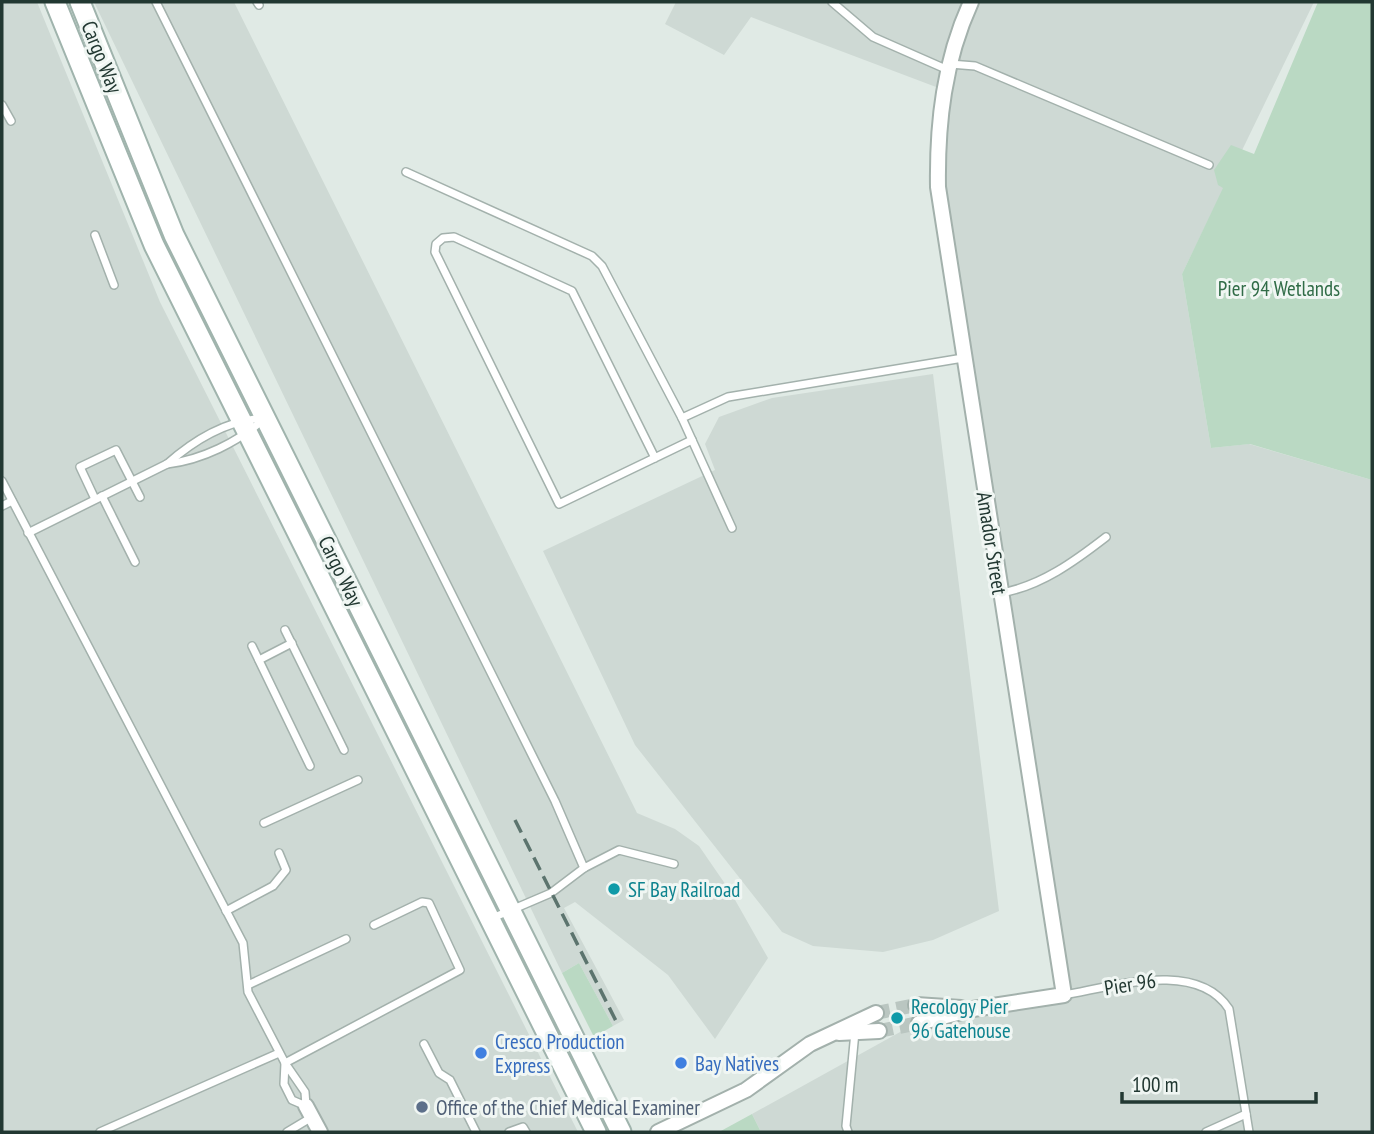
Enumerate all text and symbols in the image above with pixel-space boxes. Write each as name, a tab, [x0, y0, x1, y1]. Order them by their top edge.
street label: Cargo Way	[75, 17, 129, 97]
park label: Pier 94 Wetlands	[1218, 275, 1340, 302]
street label: Amador Street	[971, 490, 1013, 597]
street label: Cargo Way	[312, 531, 370, 611]
place label: SF Bay Railroad	[628, 876, 740, 903]
marker: SF Bay Railroad	[606, 881, 622, 897]
street label: Pier 96	[1102, 967, 1158, 1001]
place label: Recology Pier 96 Gatehouse	[911, 993, 1011, 1044]
marker: Recology Pier 96 Gatehouse	[889, 1010, 905, 1026]
place label: Cresco Production Express	[495, 1028, 625, 1079]
marker: Cresco Production Express	[473, 1045, 489, 1061]
place label: Bay Natives	[695, 1050, 779, 1077]
marker: Bay Natives	[673, 1055, 689, 1071]
scale bar	[1122, 1060, 1316, 1104]
text: 100 m	[1132, 1071, 1178, 1098]
place label: Office of the Chief Medical Examiner	[436, 1094, 700, 1121]
marker: Office of the Chief Medical Examiner	[414, 1099, 430, 1115]

